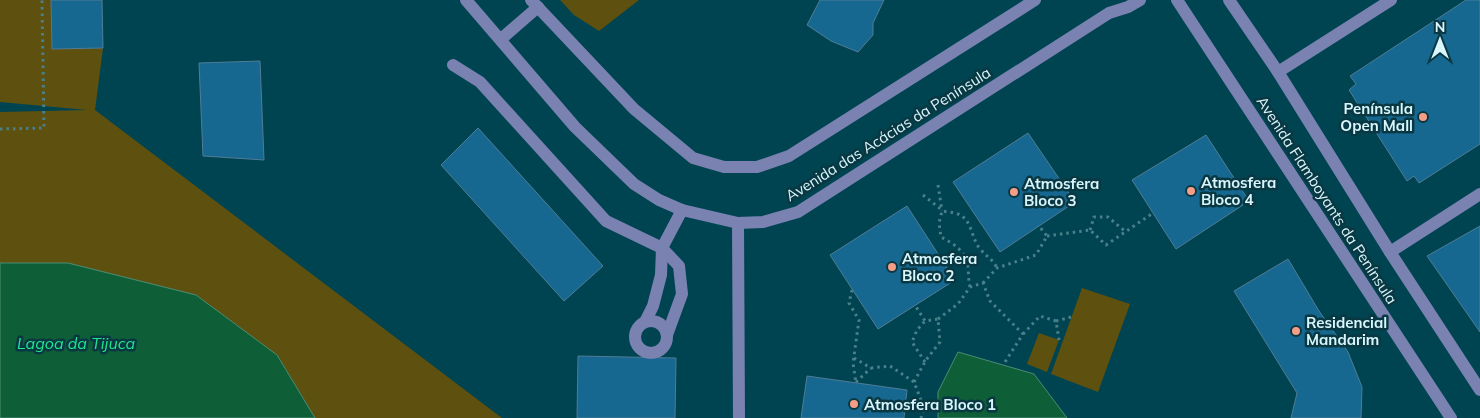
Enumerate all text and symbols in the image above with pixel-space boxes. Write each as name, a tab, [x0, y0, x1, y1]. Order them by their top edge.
north arrow	[1415, 15, 1465, 65]
text: N	[1435, 18, 1445, 36]
street label: Avenida das Acácias da Península	[782, 63, 994, 205]
street label: Avenida Flamboyants da Península	[1253, 92, 1401, 308]
place label: Península Open Mall	[1340, 99, 1413, 135]
marker: Península Open Mall	[1417, 111, 1429, 123]
place label: Atmosfera Bloco 4	[1201, 173, 1276, 209]
place label: Atmosfera Bloco 3	[1024, 174, 1099, 210]
marker: Atmosfera Bloco 4	[1185, 185, 1197, 197]
marker: Atmosfera Bloco 3	[1008, 186, 1020, 198]
place label: Atmosfera Bloco 2	[902, 249, 977, 285]
marker: Atmosfera Bloco 2	[886, 261, 898, 273]
place label: Residencial Mandarim	[1306, 313, 1387, 349]
marker: Residencial Mandarim	[1290, 325, 1302, 337]
water label: Lagoa da Tijuca	[17, 333, 136, 353]
place label: Atmosfera Bloco 1	[864, 395, 996, 414]
marker: Atmosfera Bloco 1	[848, 398, 860, 410]

